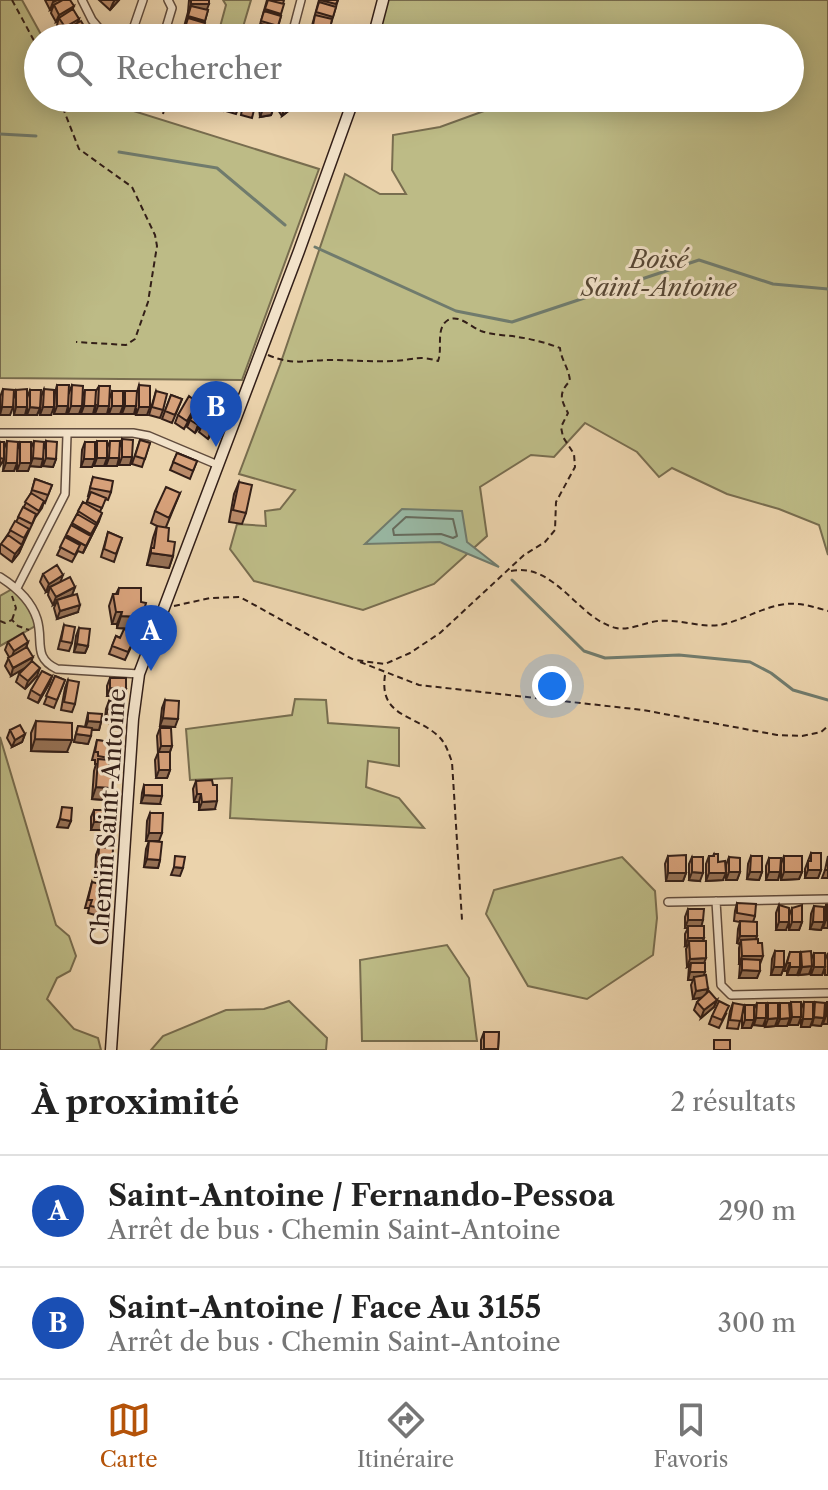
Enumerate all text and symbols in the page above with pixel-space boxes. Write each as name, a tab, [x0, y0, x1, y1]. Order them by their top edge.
search box	[24, 24, 804, 112]
icon: search	[52, 46, 96, 90]
text: Rechercher	[116, 50, 282, 87]
park label: Boisé Saint-Antoine	[580, 245, 738, 302]
pin: B	[190, 381, 242, 447]
pin: A	[125, 605, 177, 671]
your location	[532, 666, 572, 706]
street label: Chemin Saint-Antoine	[85, 687, 131, 947]
text: À proximité	[32, 1081, 239, 1123]
text: 2 résultats	[670, 1086, 796, 1118]
text: Saint-Antoine / Fernando-Pessoa	[108, 1177, 615, 1214]
text: A	[48, 1195, 68, 1227]
text: 290 m	[718, 1195, 796, 1227]
text: Arrêt de bus · Chemin Saint-Antoine	[108, 1214, 561, 1246]
text: Saint-Antoine / Face Au 3155	[108, 1289, 541, 1326]
text: B	[48, 1307, 68, 1339]
text: 300 m	[718, 1307, 796, 1339]
text: Arrêt de bus · Chemin Saint-Antoine	[108, 1326, 561, 1358]
tab: Carte	[100, 1398, 158, 1473]
tab: Itinéraire	[357, 1398, 454, 1473]
tab: Favoris	[653, 1398, 728, 1473]

